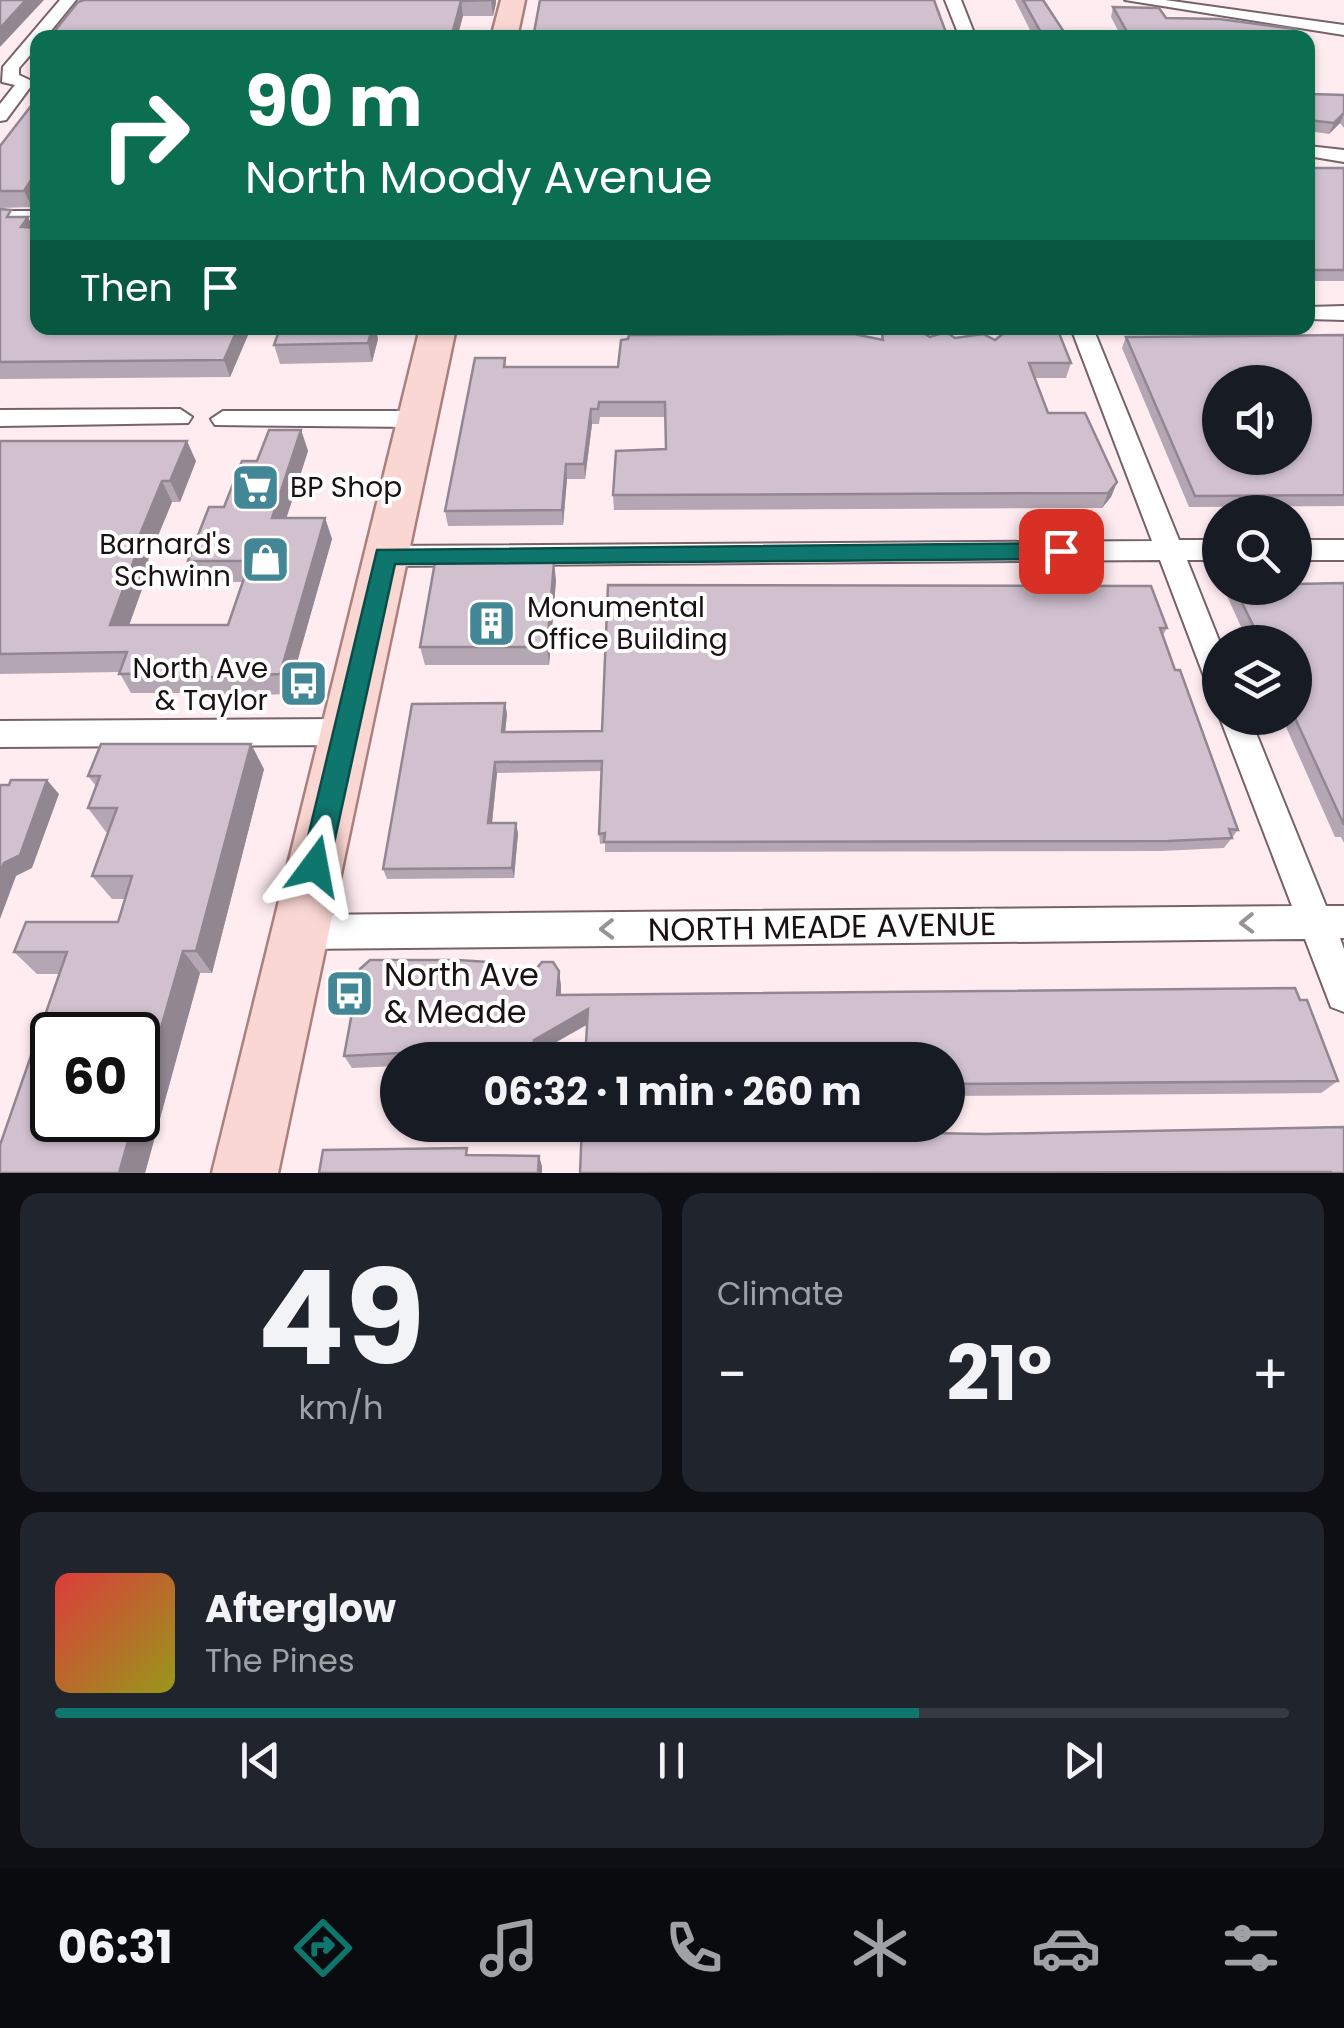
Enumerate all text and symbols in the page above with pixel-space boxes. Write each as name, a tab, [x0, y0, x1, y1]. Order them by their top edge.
text: 90 m	[245, 52, 423, 151]
icon: right	[80, 70, 210, 200]
text: North Moody Avenue	[245, 146, 713, 209]
icon: arrive	[193, 260, 248, 315]
text: Then	[80, 261, 173, 314]
map controls	[1202, 365, 1312, 735]
button: sound	[1202, 365, 1312, 475]
supermarket icon: BP Shop	[229, 461, 281, 513]
place label: BP Shop	[290, 468, 402, 507]
button: search	[1202, 495, 1312, 605]
pin	[1019, 509, 1104, 594]
icon: arrive	[1034, 524, 1089, 579]
place label: Barnard's Schwinn	[99, 525, 231, 596]
shop icon: Barnard's Schwinn	[240, 534, 292, 586]
place label: Monumental Office Building	[527, 588, 728, 659]
building icon: Monumental Office Building	[466, 597, 518, 649]
button: layers	[1202, 625, 1312, 735]
place label: North Ave & Taylor	[132, 649, 268, 720]
bus stop icon: North Ave & Taylor	[277, 658, 329, 710]
position arrow	[263, 814, 367, 918]
street label: NORTH MEADE AVENUE	[647, 901, 997, 952]
one-way arrow	[1238, 912, 1254, 934]
one-way arrow	[598, 919, 614, 940]
place label: North Ave & Meade	[384, 952, 539, 1034]
bus stop icon: North Ave & Meade	[323, 967, 375, 1019]
speed limit sign: 60	[30, 1012, 160, 1142]
text: 06:32 · 1 min · 260 m	[484, 1065, 861, 1118]
text: 49	[257, 1227, 425, 1410]
text: Climate	[717, 1271, 844, 1316]
text: 21°	[946, 1321, 1052, 1426]
text: −	[717, 1336, 747, 1413]
text: +	[1251, 1336, 1289, 1413]
text: km/h	[298, 1385, 384, 1430]
text: Afterglow	[205, 1582, 396, 1635]
text: The Pines	[205, 1638, 355, 1683]
icon: previous	[233, 1733, 288, 1788]
icon: pause	[644, 1733, 699, 1788]
icon: next	[1056, 1733, 1111, 1788]
icon: directions	[288, 1913, 358, 1983]
icon: music	[474, 1913, 544, 1983]
icon: phone	[659, 1913, 729, 1983]
icon: climate	[845, 1913, 915, 1983]
icon: car	[1031, 1913, 1101, 1983]
icon: filters	[1216, 1913, 1286, 1983]
text: 06:31	[58, 1916, 173, 1979]

